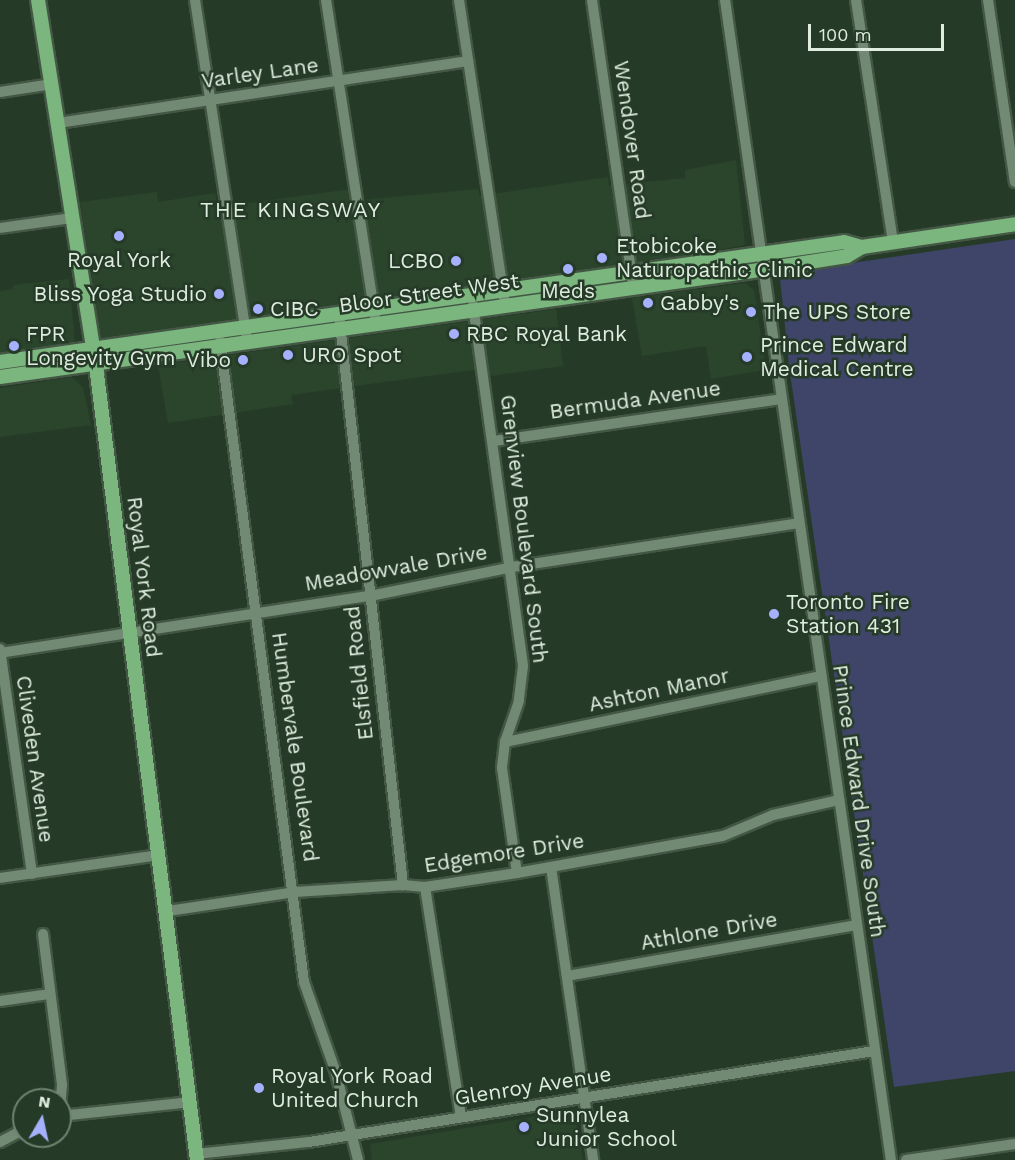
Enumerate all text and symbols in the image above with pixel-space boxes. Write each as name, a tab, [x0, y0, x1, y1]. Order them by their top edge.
scale bar	[811, 12, 948, 50]
text: 100 m	[819, 24, 872, 45]
street label: Varley Lane	[200, 52, 320, 94]
street label: Wendover Road	[608, 59, 656, 221]
district label: THE KINGSWAY	[200, 197, 382, 223]
marker: Royal York	[110, 227, 128, 245]
place label: Etobicoke Naturopathic Clinic	[616, 233, 813, 283]
place label: Royal York	[66, 247, 172, 273]
place label: LCBO	[388, 248, 444, 274]
marker: Etobicoke Naturopathic Clinic	[593, 249, 611, 267]
marker: LCBO	[449, 254, 463, 268]
marker: Meds	[561, 262, 575, 276]
street label: Bloor Street West	[337, 268, 521, 318]
place label: Meds	[541, 278, 595, 304]
place label: Bliss Yoga Studio	[32, 281, 207, 307]
marker: Bliss Yoga Studio	[212, 287, 226, 301]
place label: Gabby's	[660, 290, 740, 316]
place label: CIBC	[270, 296, 319, 322]
marker: Gabby's	[641, 296, 655, 310]
place label: The UPS Store	[763, 299, 911, 325]
marker: CIBC	[251, 302, 265, 316]
marker: The UPS Store	[744, 305, 758, 319]
place label: FPR Longevity Gym	[26, 321, 176, 371]
place label: RBC Royal Bank	[466, 321, 628, 347]
marker: RBC Royal Bank	[447, 327, 461, 341]
place label: Prince Edward Medical Centre	[760, 332, 914, 382]
marker: FPR Longevity Gym	[7, 339, 21, 353]
place label: URO Spot	[302, 342, 401, 368]
marker: URO Spot	[279, 346, 297, 364]
place label: Vibo	[186, 347, 231, 373]
marker: Prince Edward Medical Centre	[738, 348, 756, 366]
marker: Vibo	[236, 353, 250, 367]
street label: Bermuda Avenue	[547, 375, 723, 425]
street label: Grenview Boulevard South	[495, 393, 553, 665]
street label: Royal York Road	[122, 494, 166, 660]
street label: Meadowvale Drive	[303, 540, 489, 596]
place label: Toronto Fire Station 431	[786, 589, 910, 639]
street label: Elsfield Road	[339, 605, 379, 741]
marker: Toronto Fire Station 431	[767, 607, 781, 621]
street label: Humbervale Boulevard	[266, 630, 324, 864]
street label: Ashton Manor	[586, 663, 732, 717]
street label: Prince Edward Drive South	[827, 663, 891, 939]
street label: Cliveden Avenue	[11, 673, 59, 845]
street label: Edgemore Drive	[422, 828, 586, 878]
street label: Athlone Drive	[639, 907, 779, 955]
street label: Glenroy Avenue	[452, 1061, 614, 1111]
place label: Royal York Road United Church	[271, 1063, 435, 1113]
marker: Royal York Road United Church	[252, 1081, 266, 1095]
north arrow	[12, 1088, 72, 1148]
text: N	[37, 1091, 52, 1112]
place label: Sunnylea Junior School	[536, 1102, 677, 1152]
marker: Sunnylea Junior School	[517, 1120, 531, 1134]

